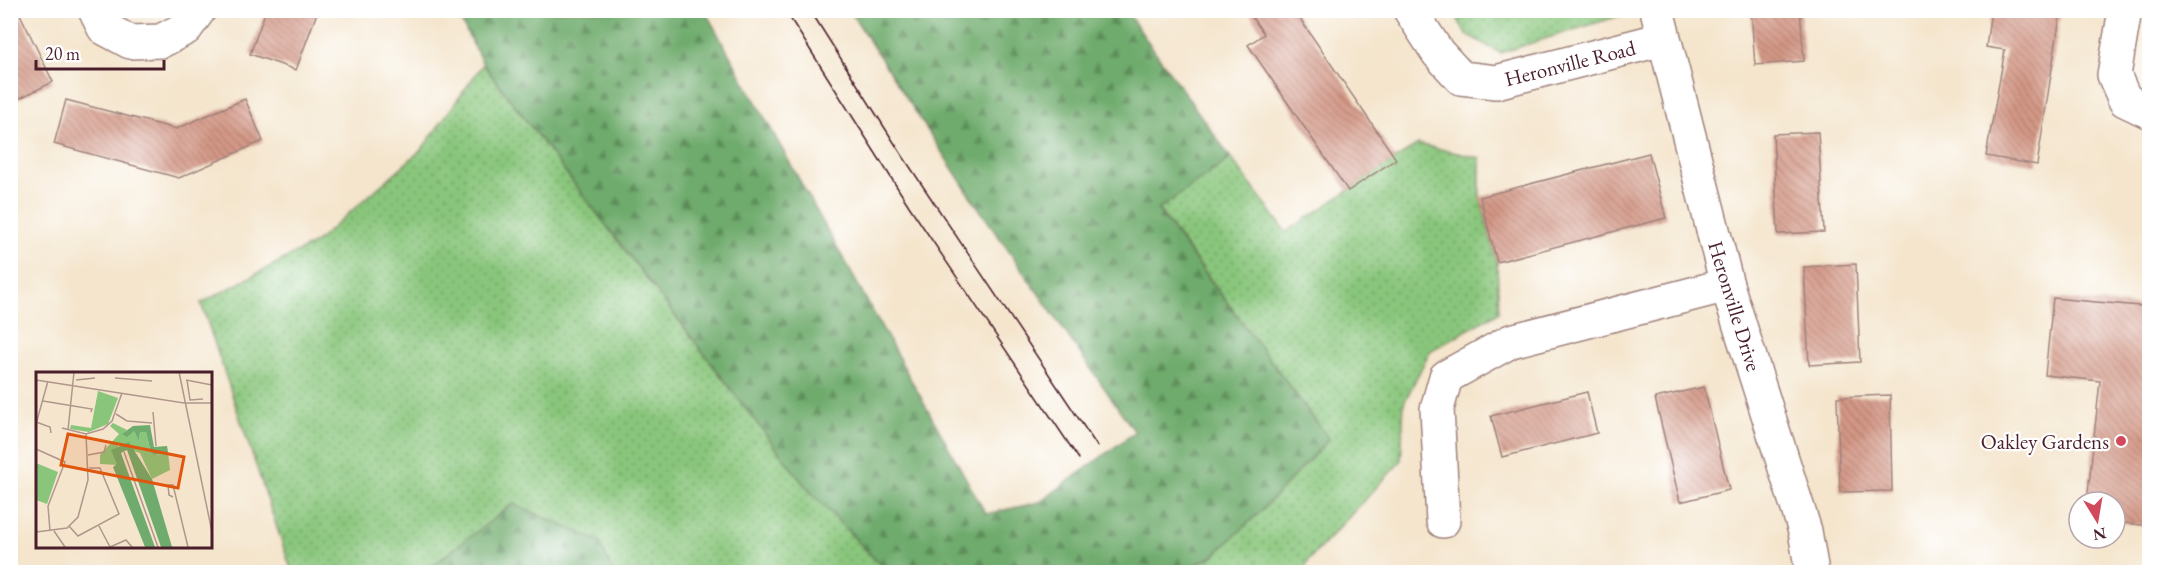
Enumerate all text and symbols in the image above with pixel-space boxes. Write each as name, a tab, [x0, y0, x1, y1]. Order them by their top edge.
scale bar	[36, 33, 164, 71]
street label: Heronville Road	[1502, 34, 1639, 92]
text: 20 m	[45, 42, 80, 65]
street label: Heronville Drive	[1702, 238, 1768, 374]
inset map	[36, 372, 212, 547]
place label: Oakley Gardens	[1981, 428, 2109, 455]
marker: Oakley Gardens	[2114, 434, 2128, 448]
north arrow	[2067, 490, 2127, 550]
text: N	[2091, 523, 2108, 546]

